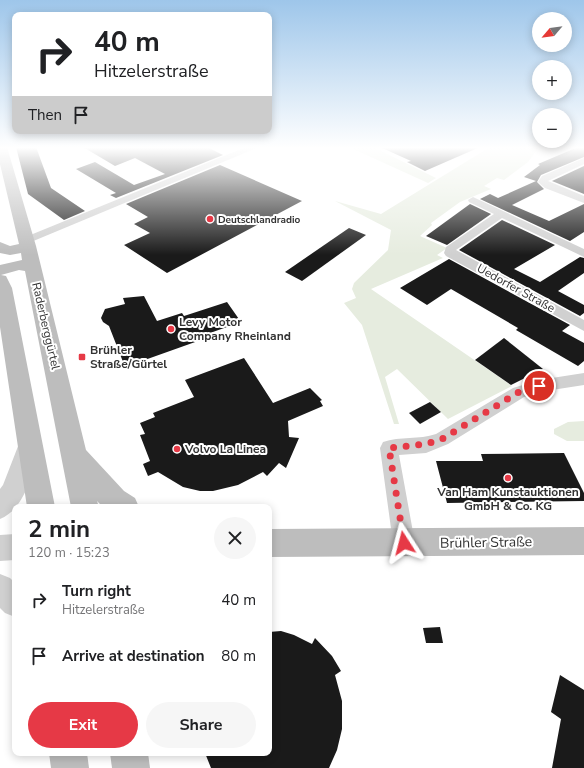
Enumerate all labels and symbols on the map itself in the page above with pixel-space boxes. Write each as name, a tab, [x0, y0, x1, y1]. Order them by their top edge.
north arrow	[532, 12, 572, 52]
place label: Deutschlandradio	[218, 213, 301, 227]
marker: Deutschlandradio	[205, 214, 215, 224]
street label: Uedorfer Straße	[474, 260, 558, 316]
street label: Raderberggürtel	[28, 281, 64, 372]
place label: Levy Motor Company Rheinland	[179, 314, 291, 344]
marker: Levy Motor Company Rheinland	[166, 324, 176, 334]
place label: Brühler Straße/Gürtel	[90, 342, 167, 372]
marker: Brühler Straße/Gürtel	[77, 352, 87, 362]
pin	[522, 369, 556, 403]
place label: Volvo La Linea	[184, 441, 266, 457]
marker: Volvo La Linea	[172, 444, 182, 454]
marker: Van Ham Kunstauktionen GmbH & Co. KG	[503, 473, 513, 483]
place label: Van Ham Kunstauktionen GmbH & Co. KG	[436, 484, 579, 514]
position arrow	[383, 522, 425, 564]
street label: Brühler Straße	[440, 532, 532, 553]

